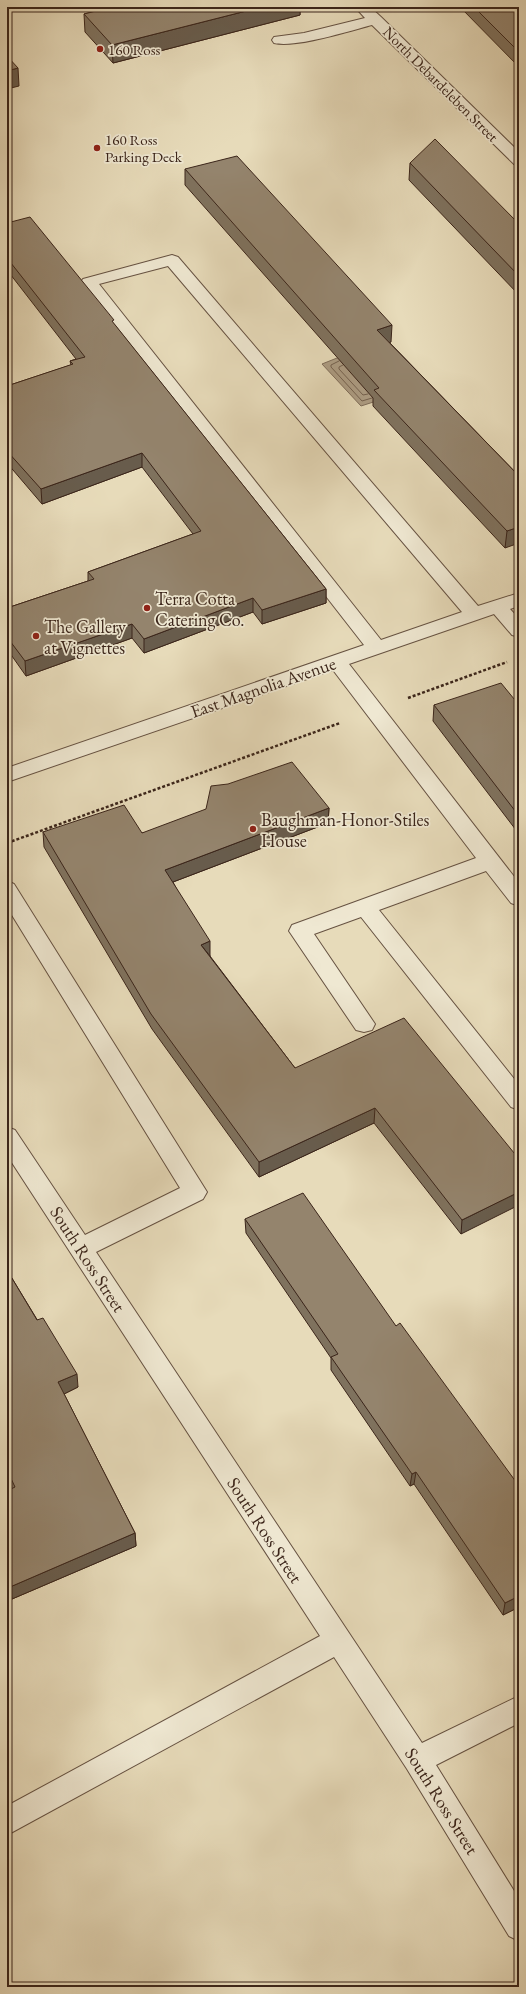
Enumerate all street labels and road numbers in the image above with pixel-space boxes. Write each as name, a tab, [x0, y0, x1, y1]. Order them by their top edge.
street label: North Debardeleben Street	[379, 22, 503, 146]
street label: East Magnolia Avenue	[187, 651, 339, 723]
street label: South Ross Street	[45, 1202, 131, 1317]
street label: South Ross Street	[222, 1473, 308, 1588]
street label: South Ross Street	[400, 1743, 484, 1859]

